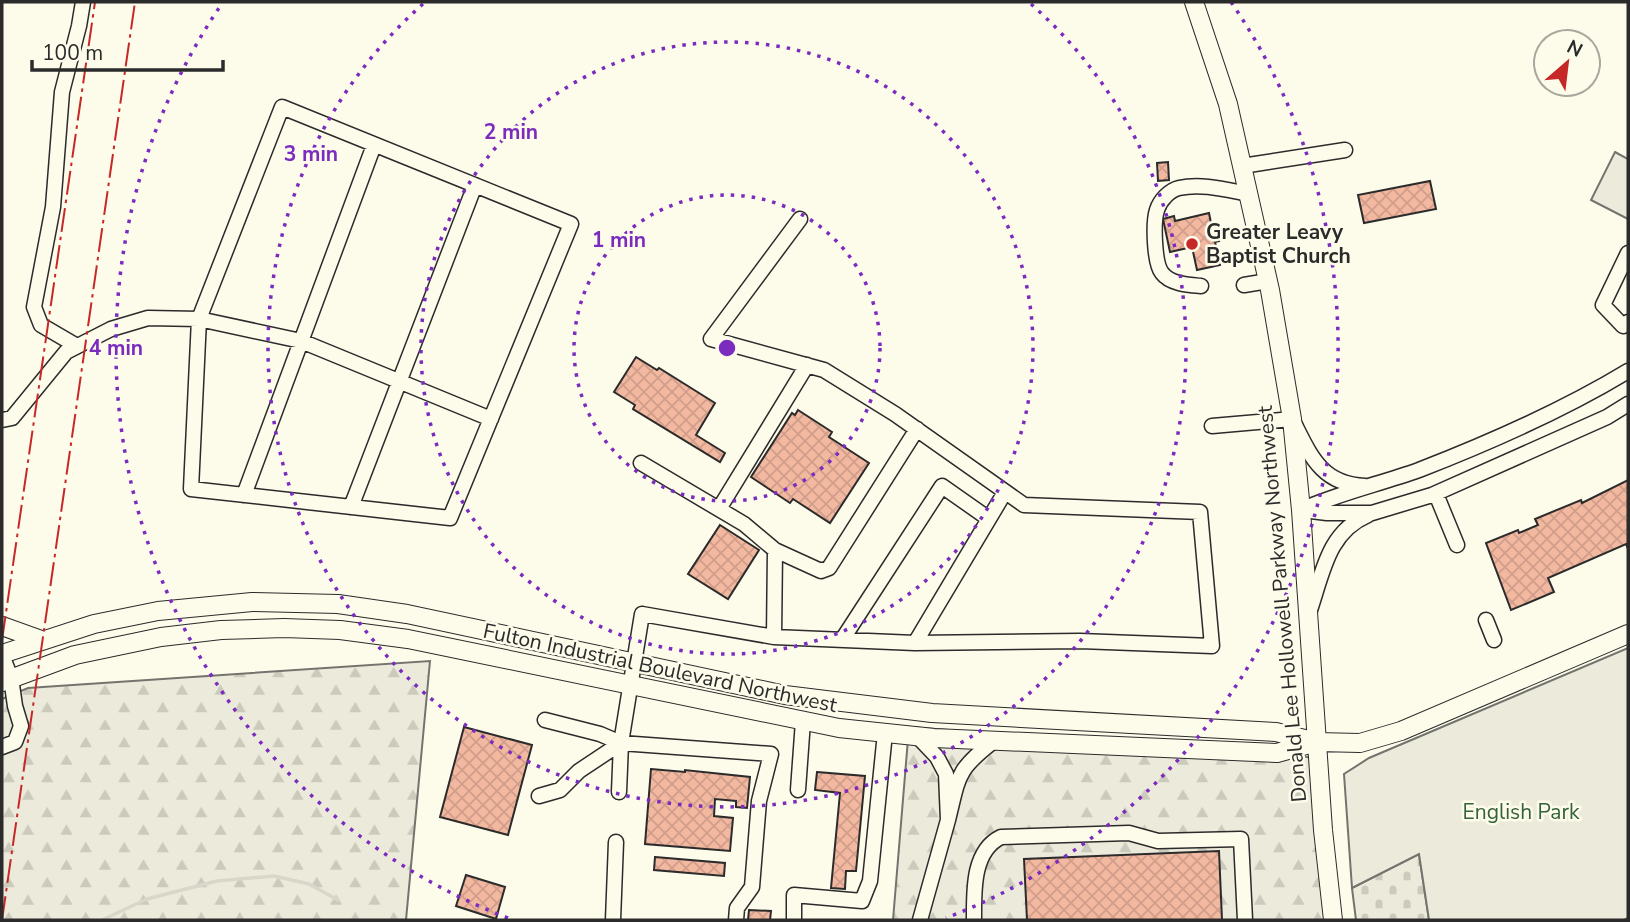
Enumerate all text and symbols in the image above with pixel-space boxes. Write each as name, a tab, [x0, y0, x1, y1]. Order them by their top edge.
scale bar	[32, 28, 222, 72]
north arrow	[1532, 28, 1602, 98]
text: N	[1562, 34, 1587, 64]
text: 100 m	[42, 39, 103, 67]
text: 2 min	[484, 118, 538, 146]
text: 3 min	[284, 140, 338, 168]
place label: Greater Leavy Baptist Church	[1206, 218, 1351, 270]
text: 1 min	[592, 226, 646, 254]
marker: Greater Leavy Baptist Church	[1184, 236, 1200, 252]
text: 4 min	[89, 334, 143, 362]
centre of rings	[715, 336, 739, 360]
street label: Donald Lee Hollowell Parkway Northwest	[1251, 404, 1313, 803]
street label: Fulton Industrial Boulevard Northwest	[480, 617, 840, 719]
park label: English Park	[1463, 798, 1580, 826]

